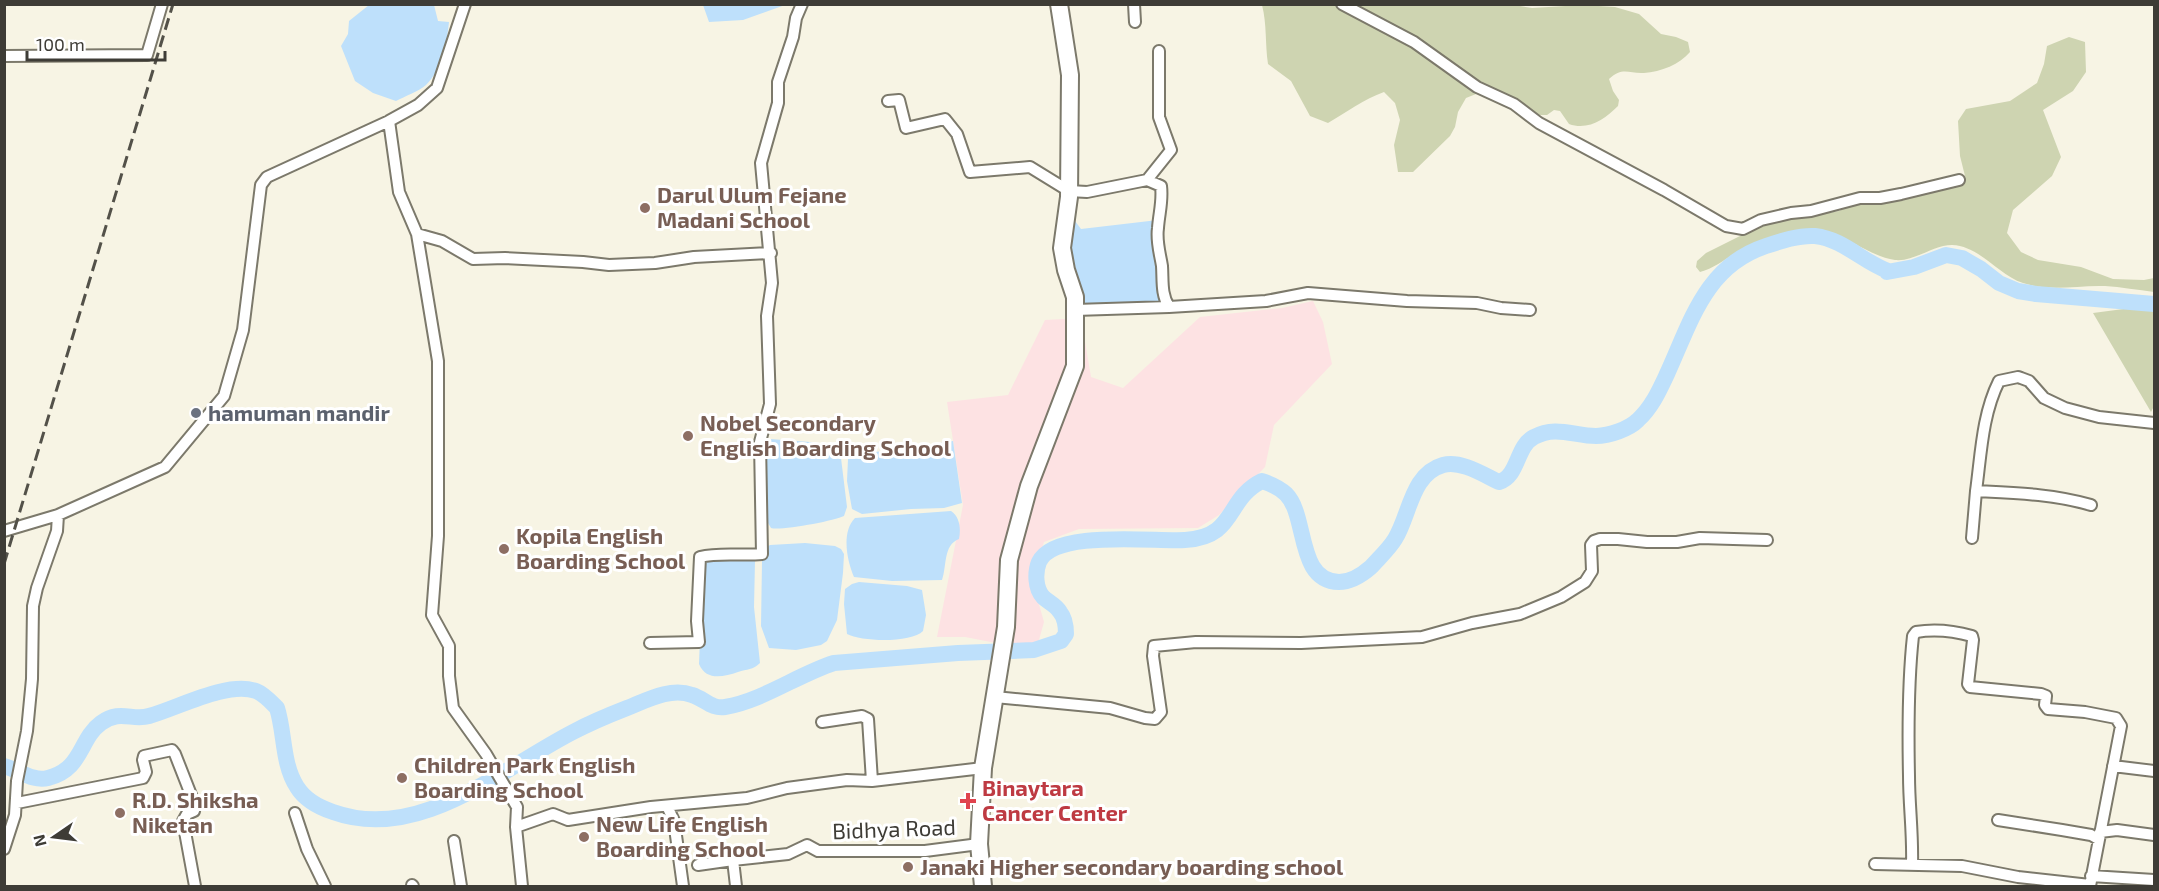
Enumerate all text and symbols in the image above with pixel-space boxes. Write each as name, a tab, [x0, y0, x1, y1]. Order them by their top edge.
scale bar	[27, 24, 165, 62]
text: 100 m	[36, 33, 85, 55]
place label: Darul Ulum Fejane Madani School	[657, 181, 847, 232]
marker: Darul Ulum Fejane Madani School	[638, 201, 652, 215]
place label: hamuman mandir	[208, 399, 390, 425]
marker: hamuman mandir	[189, 406, 203, 420]
place label: Nobel Secondary English Boarding School	[700, 409, 952, 460]
marker: Nobel Secondary English Boarding School	[681, 429, 695, 443]
place label: Kopila English Boarding School	[516, 522, 686, 573]
marker: Kopila English Boarding School	[497, 542, 511, 556]
place label: Children Park English Boarding School	[414, 751, 635, 802]
marker: Children Park English Boarding School	[395, 771, 409, 785]
place label: Binaytara Cancer Center	[982, 774, 1128, 825]
place label: R.D. Shiksha Niketan	[132, 786, 259, 837]
marker: Binaytara Cancer Center	[959, 792, 977, 810]
marker: R.D. Shiksha Niketan	[113, 806, 127, 820]
north arrow	[24, 807, 84, 867]
place label: New Life English Boarding School	[596, 810, 768, 861]
street label: Bidhya Road	[832, 813, 956, 843]
marker: New Life English Boarding School	[577, 830, 591, 844]
text: N	[28, 833, 50, 849]
place label: Janaki Higher secondary boarding school	[920, 853, 1344, 880]
marker: Janaki Higher secondary boarding school	[901, 860, 915, 874]

